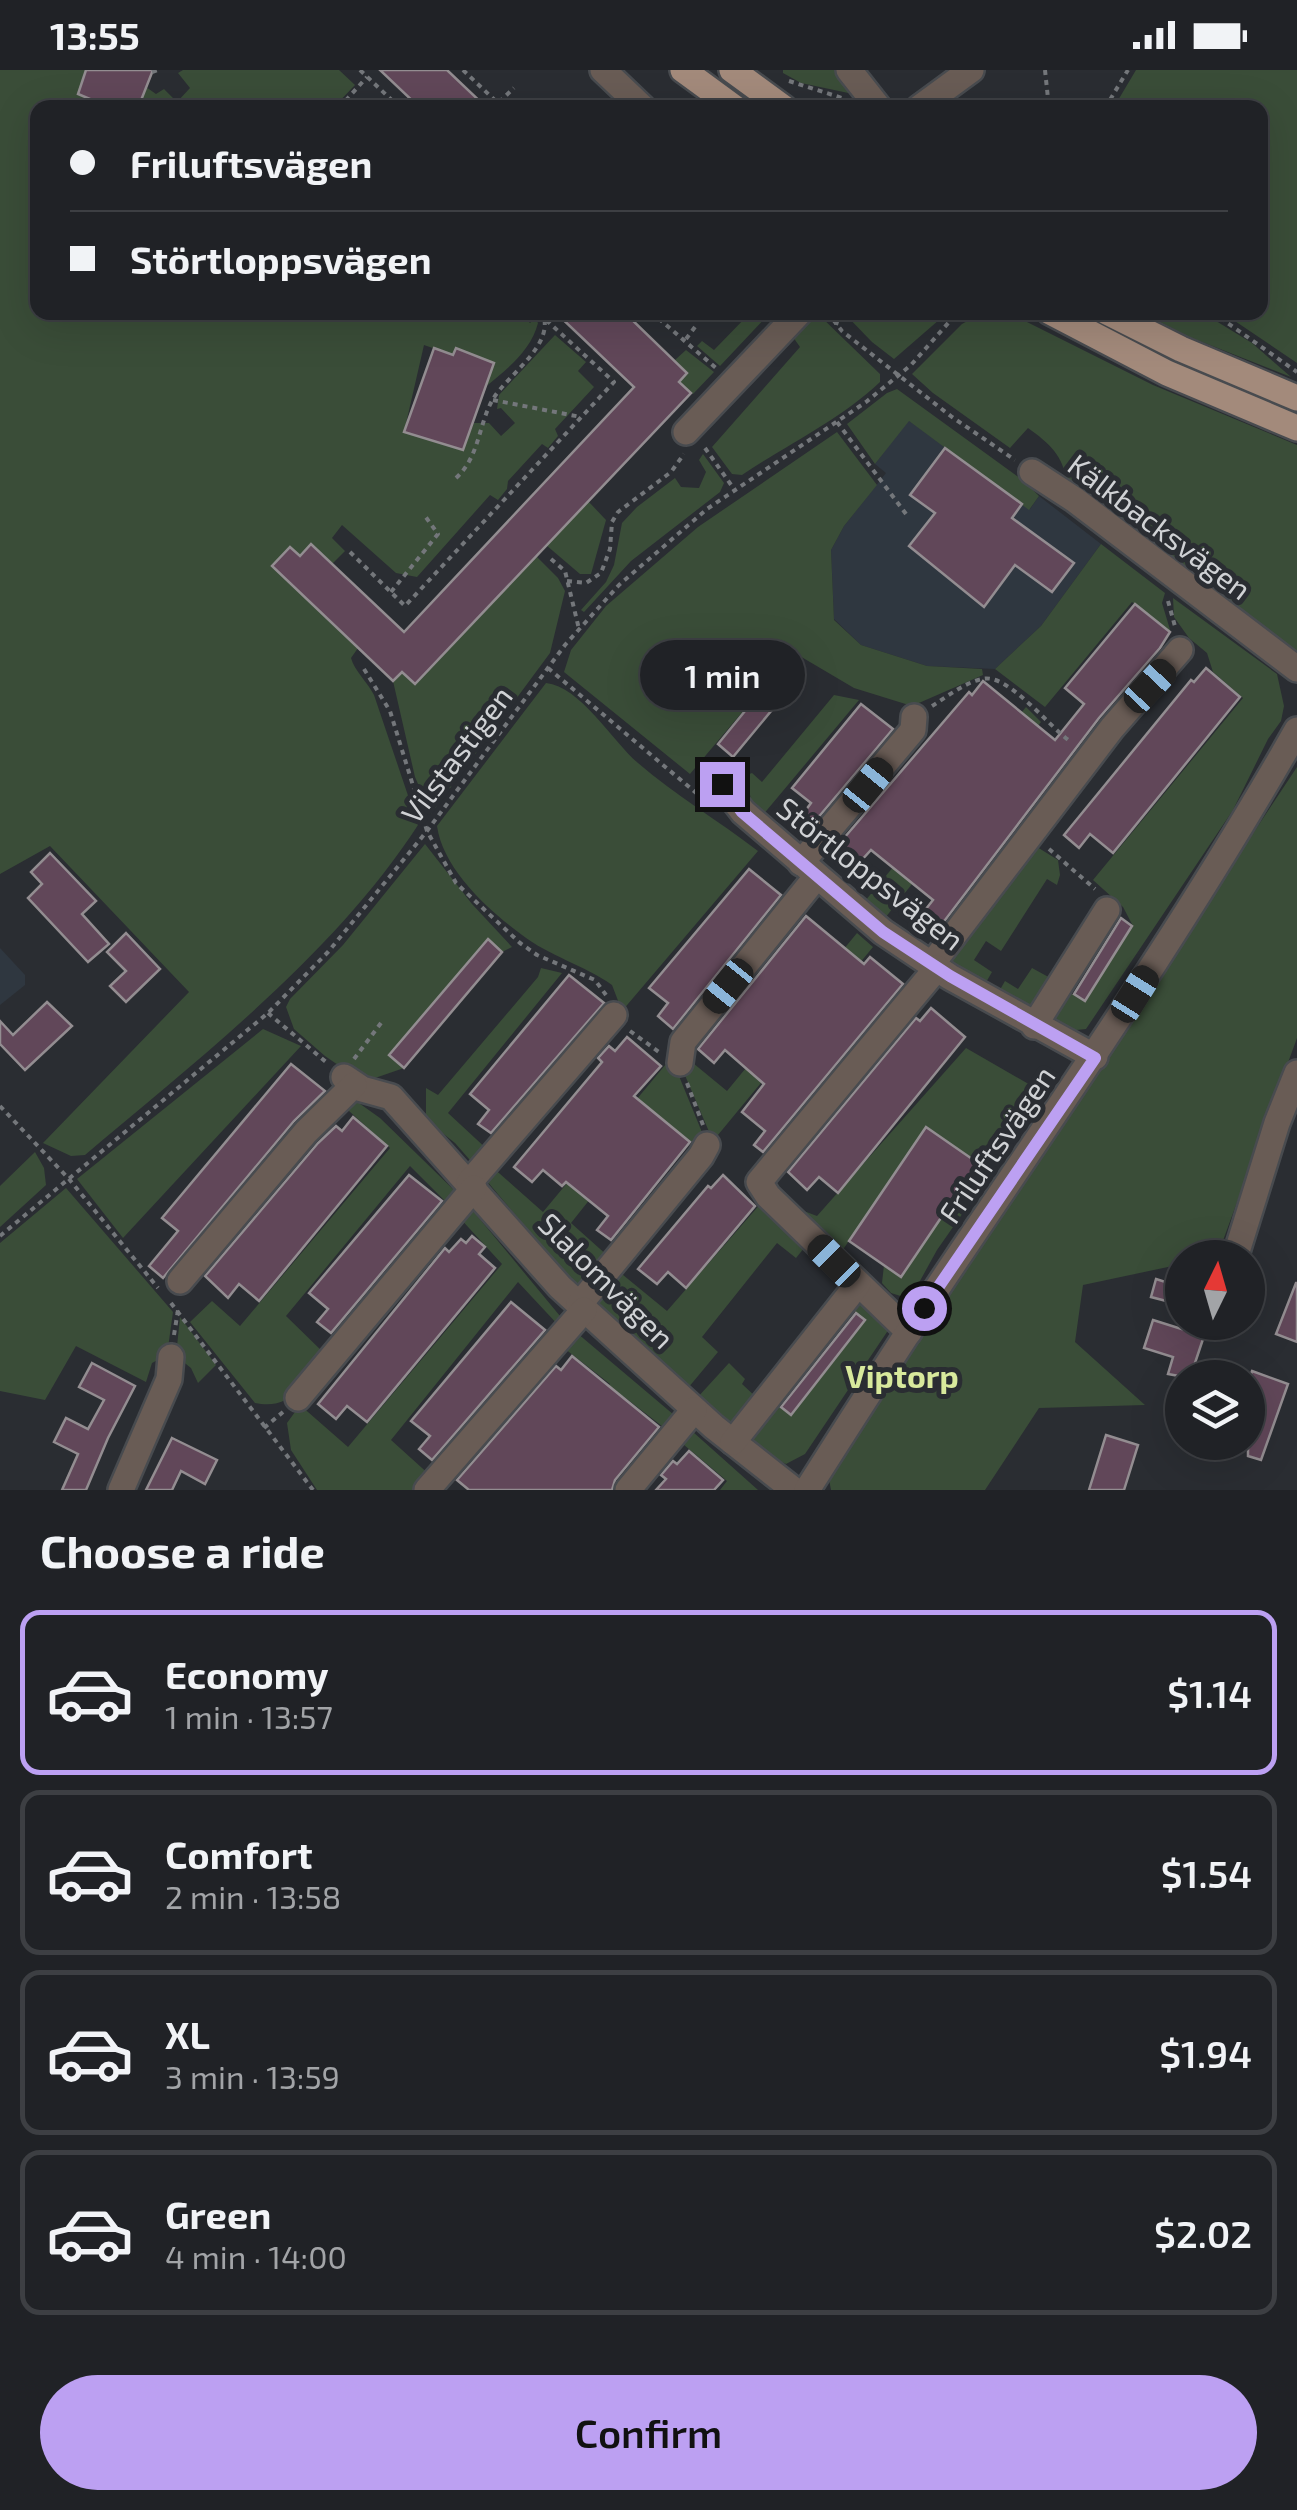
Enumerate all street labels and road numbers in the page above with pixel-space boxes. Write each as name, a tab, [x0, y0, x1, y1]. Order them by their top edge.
street label: Kälkbacksvägen	[1062, 446, 1258, 606]
street label: Vilstastigen	[393, 678, 519, 830]
street label: Störtloppsvägen	[771, 789, 971, 957]
street label: Friluftsvägen	[930, 1059, 1062, 1229]
street label: Slalomvägen	[532, 1205, 682, 1355]

